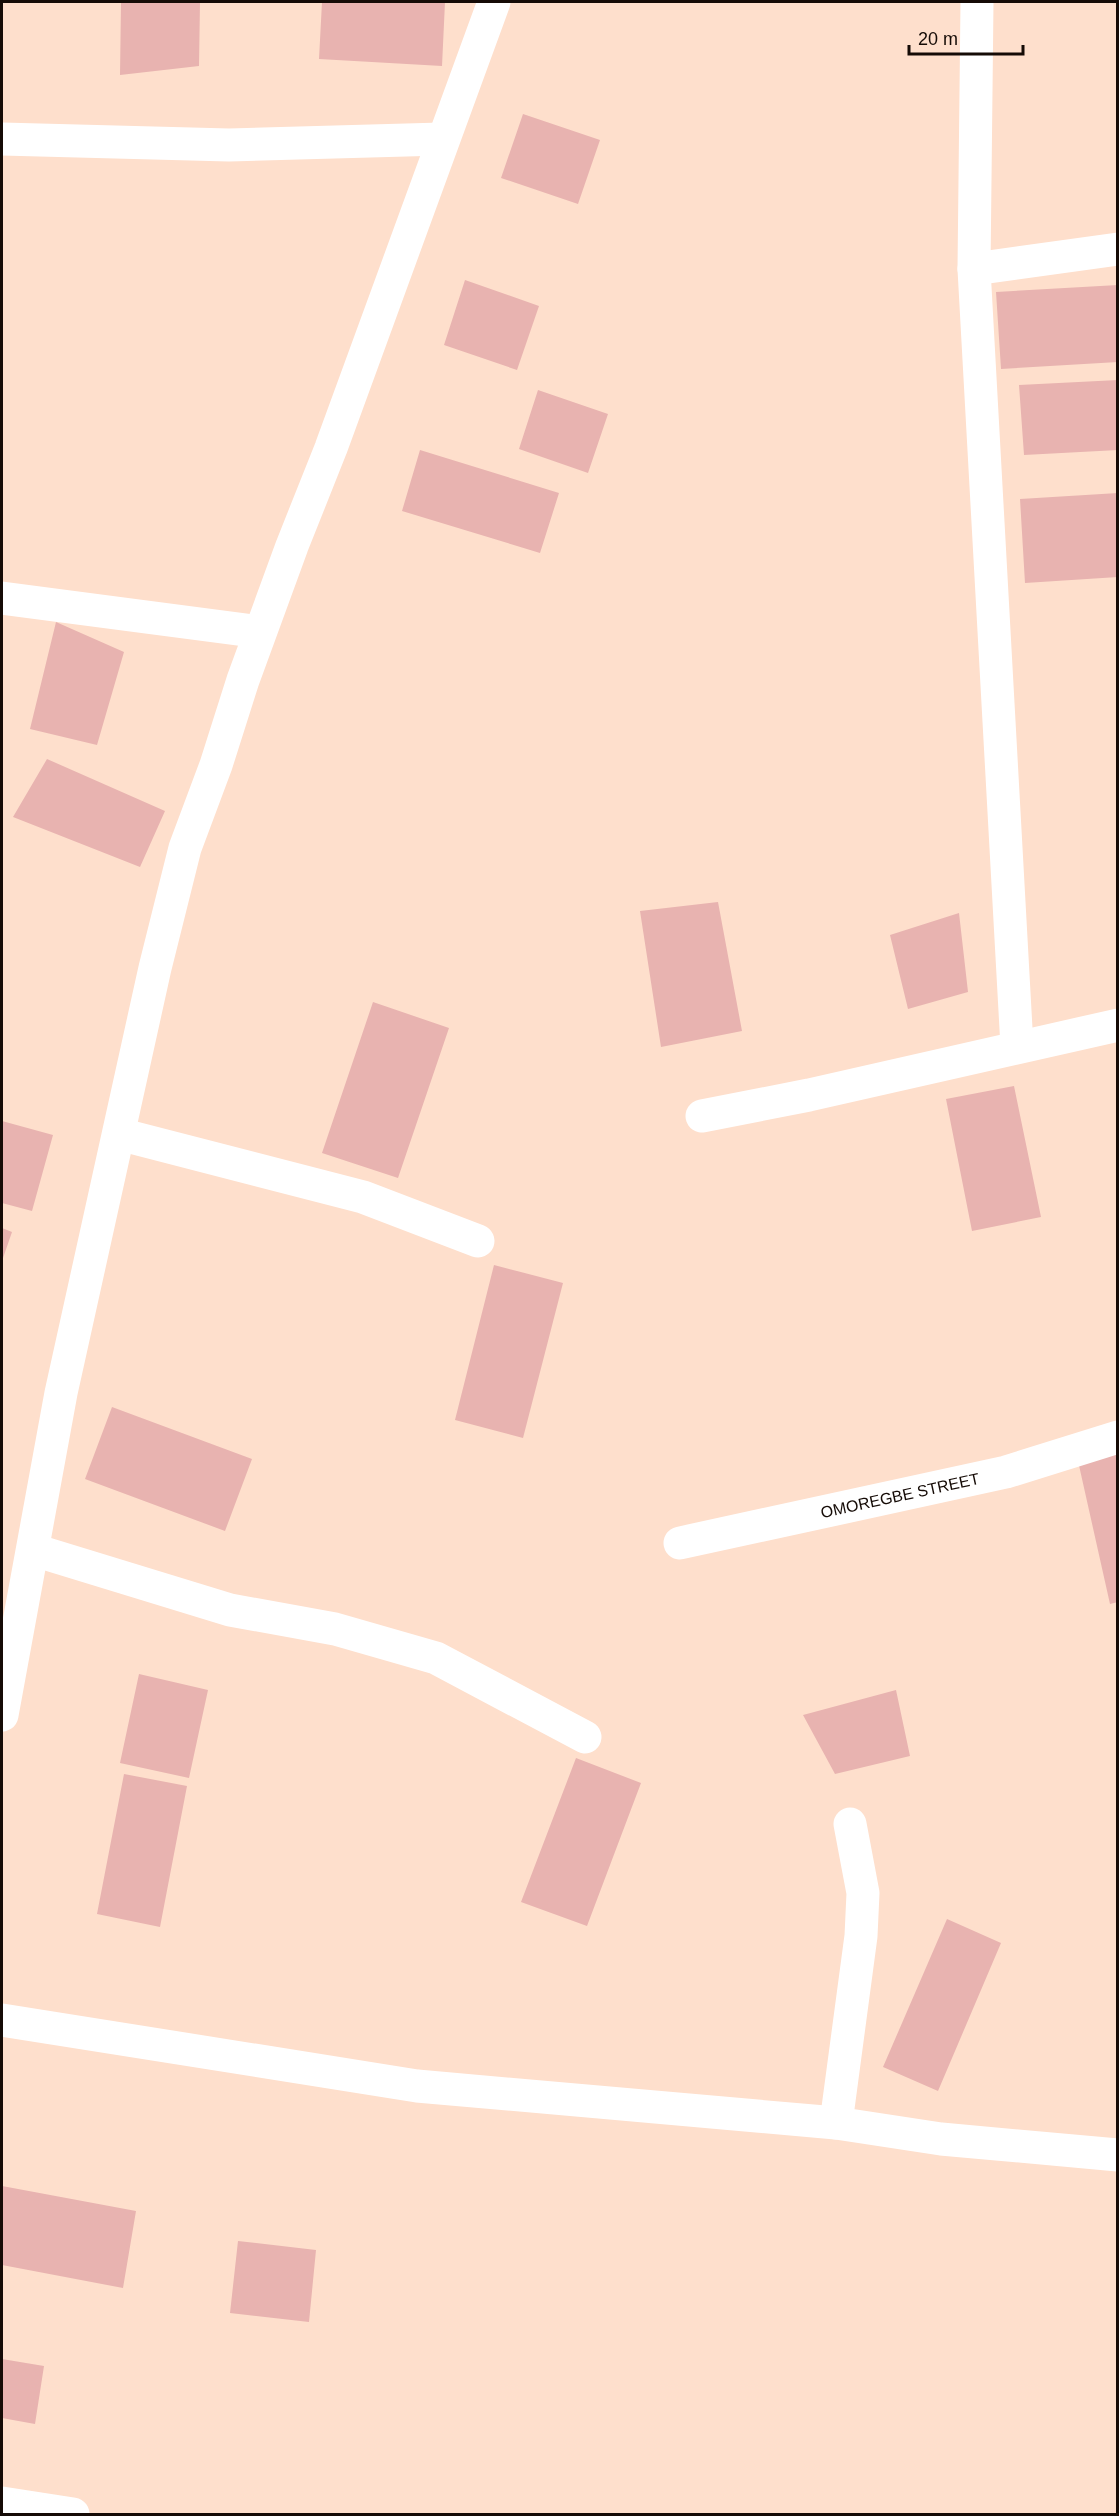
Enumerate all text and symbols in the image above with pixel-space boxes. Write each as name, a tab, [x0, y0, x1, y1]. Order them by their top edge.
scale bar	[909, 18, 1023, 56]
text: 20 m	[918, 29, 958, 49]
street label: OMOREGBE STREET	[819, 1470, 981, 1521]

